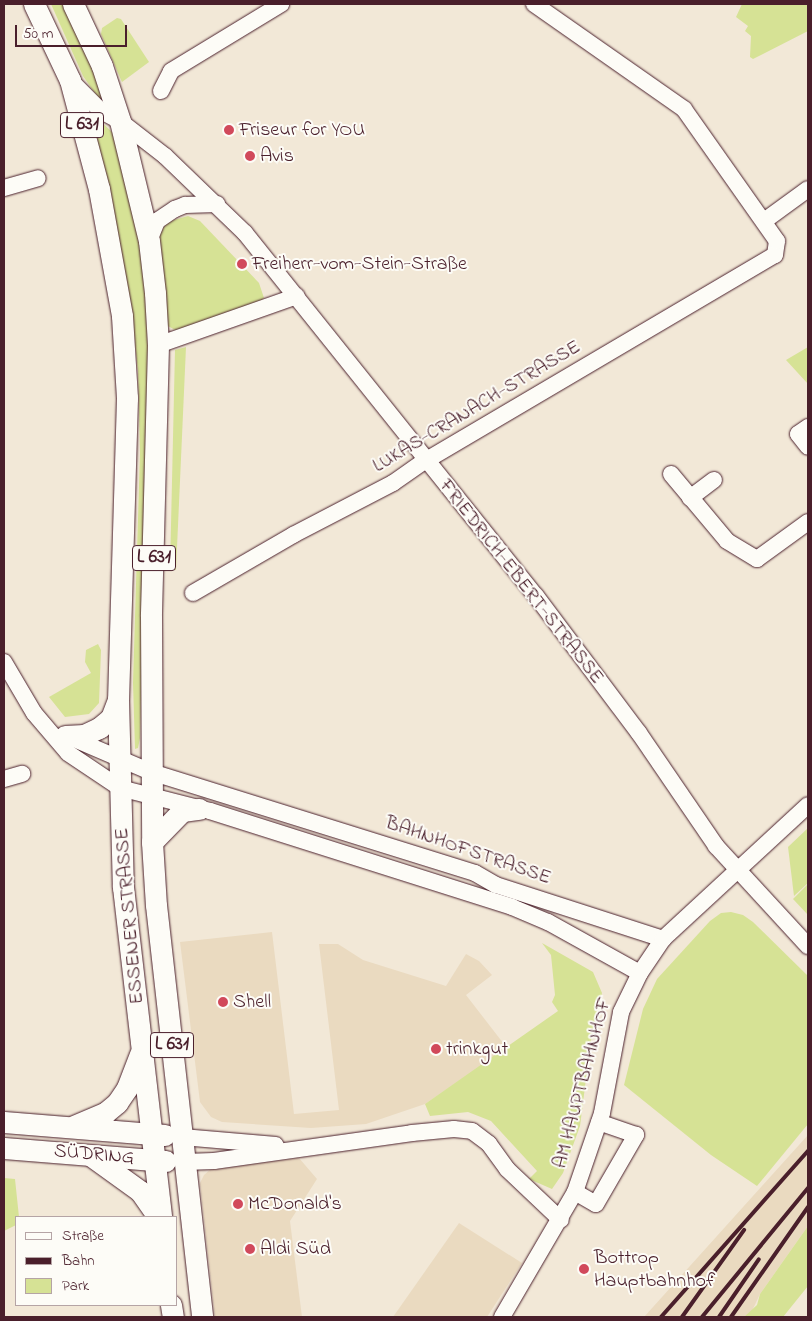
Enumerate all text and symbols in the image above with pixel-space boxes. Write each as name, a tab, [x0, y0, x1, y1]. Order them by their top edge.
scale bar	[18, 15, 130, 47]
text: 50 m	[23, 23, 53, 45]
road number: L 631	[59, 108, 104, 142]
place label: Friseur for YOU	[239, 118, 365, 142]
marker: Friseur for YOU	[223, 124, 235, 136]
place label: Avis	[260, 144, 294, 168]
marker: Avis	[244, 150, 256, 162]
place label: Freiherr-vom-Stein-Straße	[252, 252, 467, 276]
marker: Freiherr-vom-Stein-Straße	[236, 258, 248, 270]
street label: LUKAS-CRANACH-STRASSE	[369, 335, 585, 479]
street label: FRIEDRICH-EBERT-STRASSE	[434, 475, 608, 689]
road number: L 631	[132, 542, 176, 574]
street label: BAHNHOFSTRASSE	[382, 811, 554, 891]
street label: ESSENER STRASSE	[110, 827, 150, 1005]
place label: Shell	[233, 990, 271, 1014]
street label: AM HAUPTBAHNHOF	[549, 995, 617, 1171]
marker: Shell	[217, 996, 229, 1008]
road number: L 631	[150, 1028, 194, 1062]
place label: trinkgut	[446, 1037, 508, 1061]
marker: trinkgut	[430, 1043, 442, 1055]
street label: SÜDRING	[53, 1140, 135, 1170]
place label: McDonald's	[248, 1192, 342, 1216]
marker: McDonald's	[232, 1198, 244, 1210]
legend	[15, 1216, 178, 1306]
text: Straße	[62, 1225, 104, 1247]
place label: Aldi Süd	[260, 1237, 331, 1261]
marker: Aldi Süd	[244, 1243, 256, 1255]
place label: Bottrop Hauptbahnhof	[594, 1246, 715, 1293]
text: Bahn	[62, 1250, 95, 1272]
marker: Bottrop Hauptbahnhof	[578, 1263, 590, 1275]
text: Park	[62, 1275, 89, 1297]

